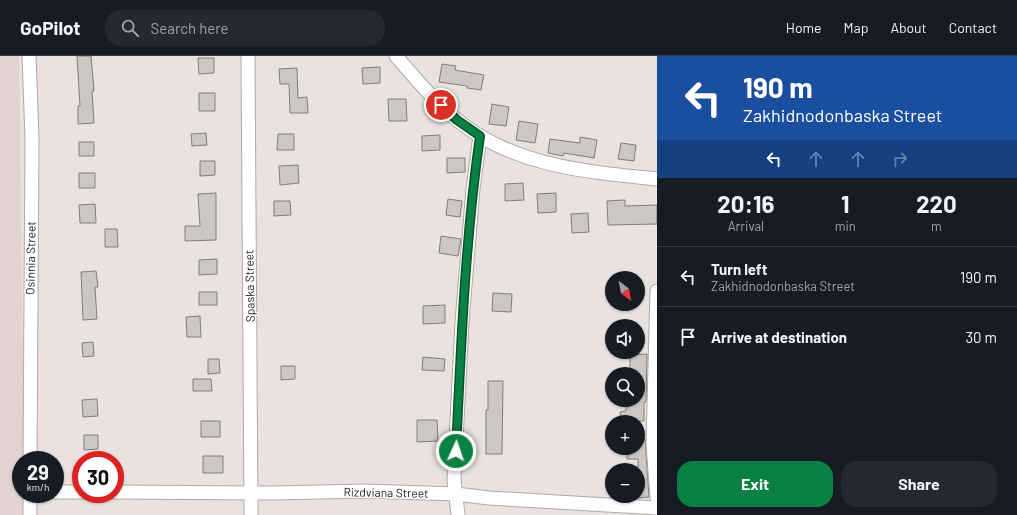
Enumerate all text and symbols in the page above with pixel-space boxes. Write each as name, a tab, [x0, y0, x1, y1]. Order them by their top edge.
search box	[105, 10, 385, 46]
text: GoPilot	[20, 16, 81, 39]
icon: search	[119, 17, 141, 39]
text: Search here	[151, 19, 229, 37]
text: Home	[786, 19, 822, 36]
text: Map	[844, 19, 868, 36]
text: About	[890, 19, 927, 36]
text: Contact	[949, 19, 997, 36]
text: 190 m	[743, 70, 813, 104]
icon: left	[677, 72, 729, 124]
pin	[424, 88, 458, 122]
icon: arrive	[430, 94, 452, 116]
text: Zakhidnodonbaska Street	[743, 104, 942, 126]
icon: left	[763, 148, 785, 170]
icon: ahead	[805, 148, 827, 170]
icon: ahead	[847, 148, 869, 170]
icon: right	[889, 148, 911, 170]
text: 20:16	[717, 189, 775, 218]
text: 1	[841, 189, 850, 218]
text: 220	[916, 189, 957, 218]
text: Arrival	[728, 218, 764, 234]
text: min	[835, 218, 856, 234]
text: m	[931, 218, 942, 234]
street label: Osinnia Street	[22, 221, 38, 295]
street label: Spaska Street	[241, 250, 257, 322]
text: Turn left	[711, 260, 767, 278]
icon: left	[677, 266, 699, 288]
text: 190 m	[960, 268, 997, 286]
north arrow	[605, 271, 645, 311]
map controls	[605, 271, 645, 503]
text: Zakhidnodonbaska Street	[711, 278, 855, 294]
button: sound	[605, 319, 645, 359]
icon: arrive	[677, 326, 699, 348]
text: Arrive at destination	[711, 328, 847, 346]
text: 30 m	[965, 328, 997, 346]
button: search	[605, 367, 645, 407]
button: +	[605, 415, 645, 455]
position arrow	[435, 430, 477, 472]
speed limit sign: 30	[72, 451, 124, 503]
text: 29	[27, 460, 49, 484]
button: Exit	[677, 461, 833, 507]
button: Share	[841, 461, 997, 507]
button: −	[605, 463, 645, 503]
text: km/h	[27, 481, 49, 493]
street label: Rizdviana Street	[343, 484, 429, 500]

